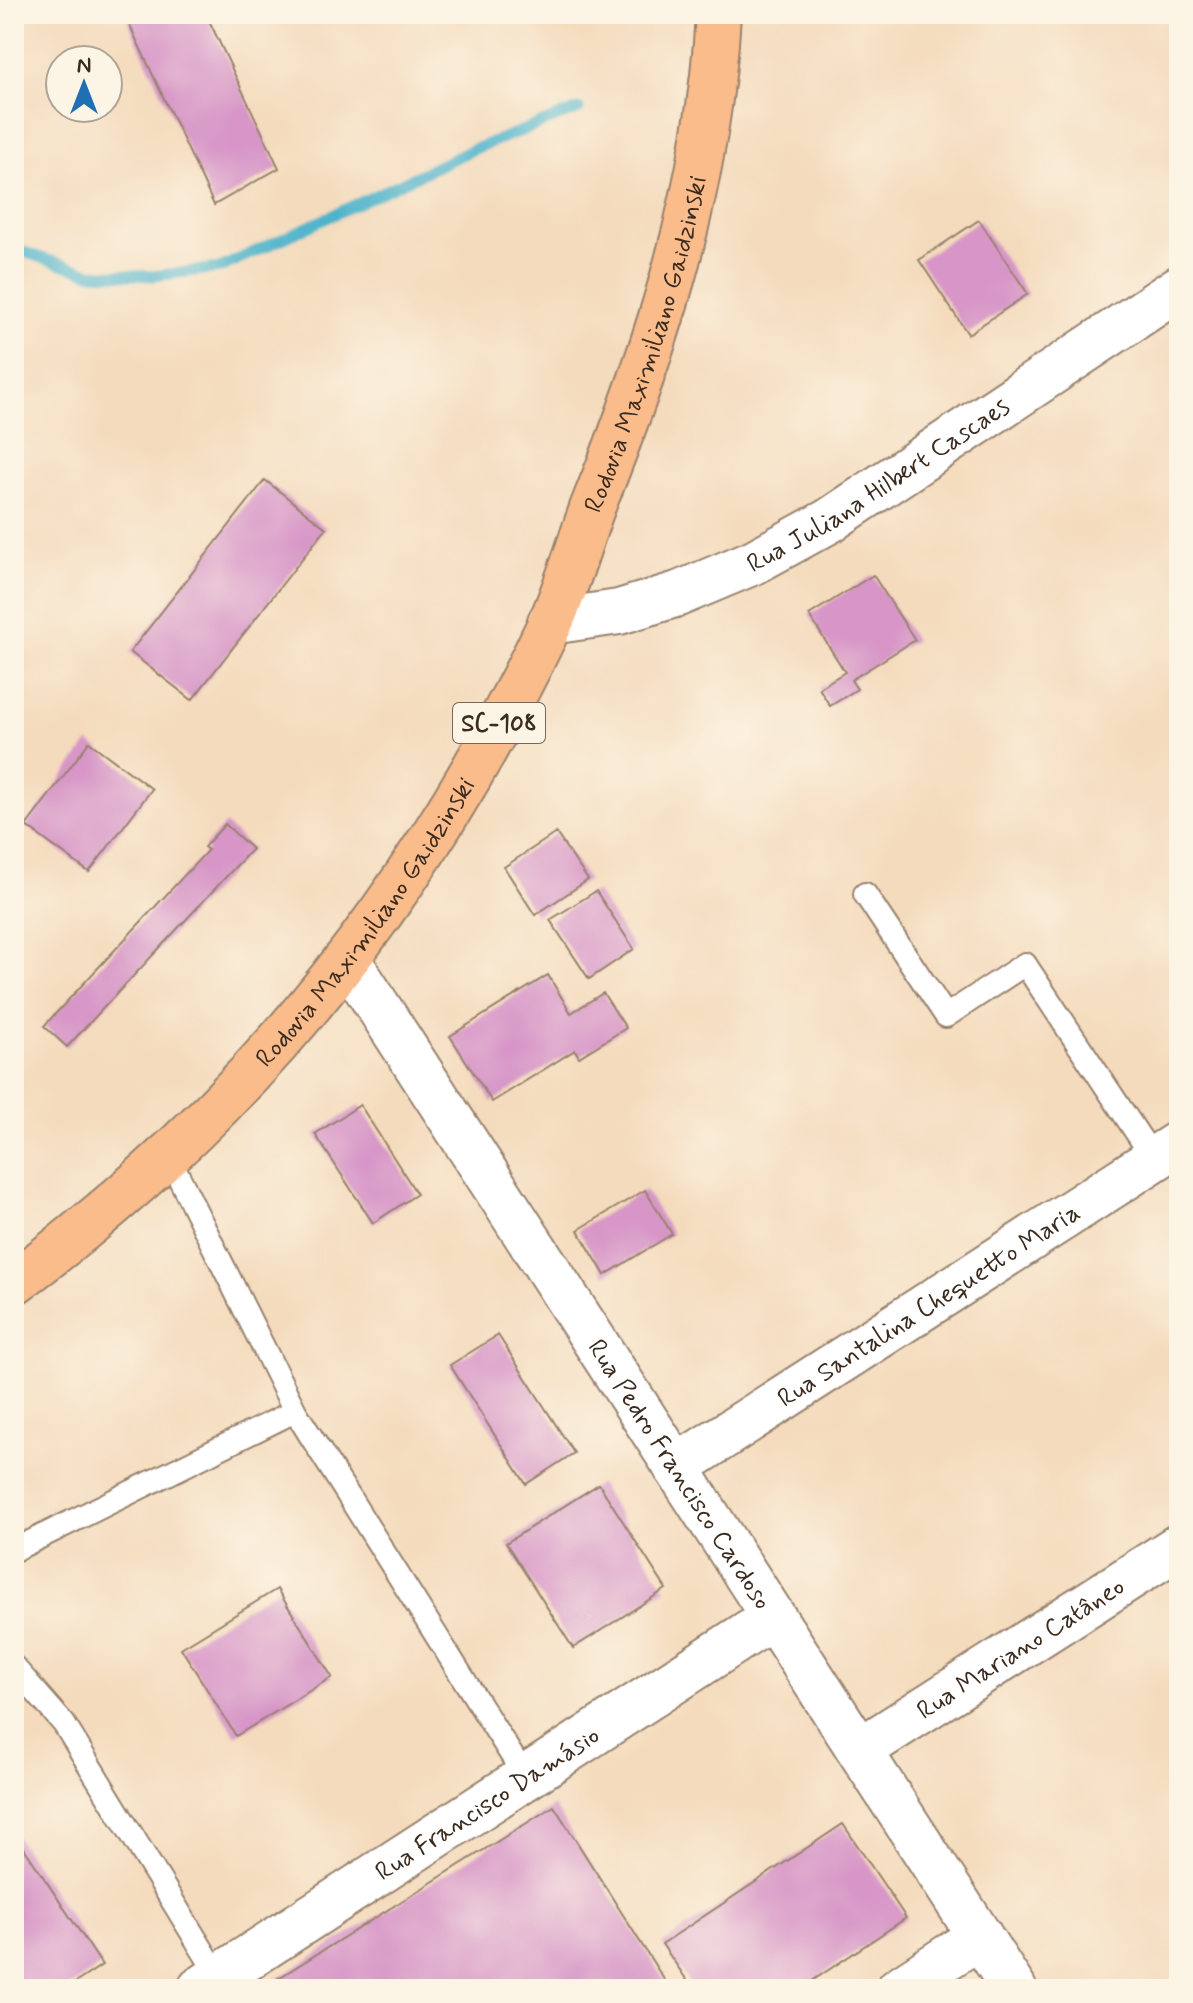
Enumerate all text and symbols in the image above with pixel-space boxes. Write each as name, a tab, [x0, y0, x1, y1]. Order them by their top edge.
north arrow	[44, 44, 124, 124]
text: N	[77, 52, 91, 80]
street label: Rodovia Maximiliano Gaidzinski	[577, 173, 716, 518]
street label: Rua Juliana Hilbert Cascaes	[741, 390, 1017, 582]
road number: SC-108	[453, 703, 545, 743]
street label: Rodovia Maximiliano Gaidzinski	[249, 772, 484, 1075]
street label: Rua Santalina Chequetto Maria	[771, 1196, 1087, 1416]
street label: Rua Pedro Francisco Cardoso	[579, 1333, 779, 1616]
street label: Rua Mariano Catâneo	[911, 1570, 1132, 1728]
street label: Rua Francisco Damásio	[369, 1719, 607, 1890]

